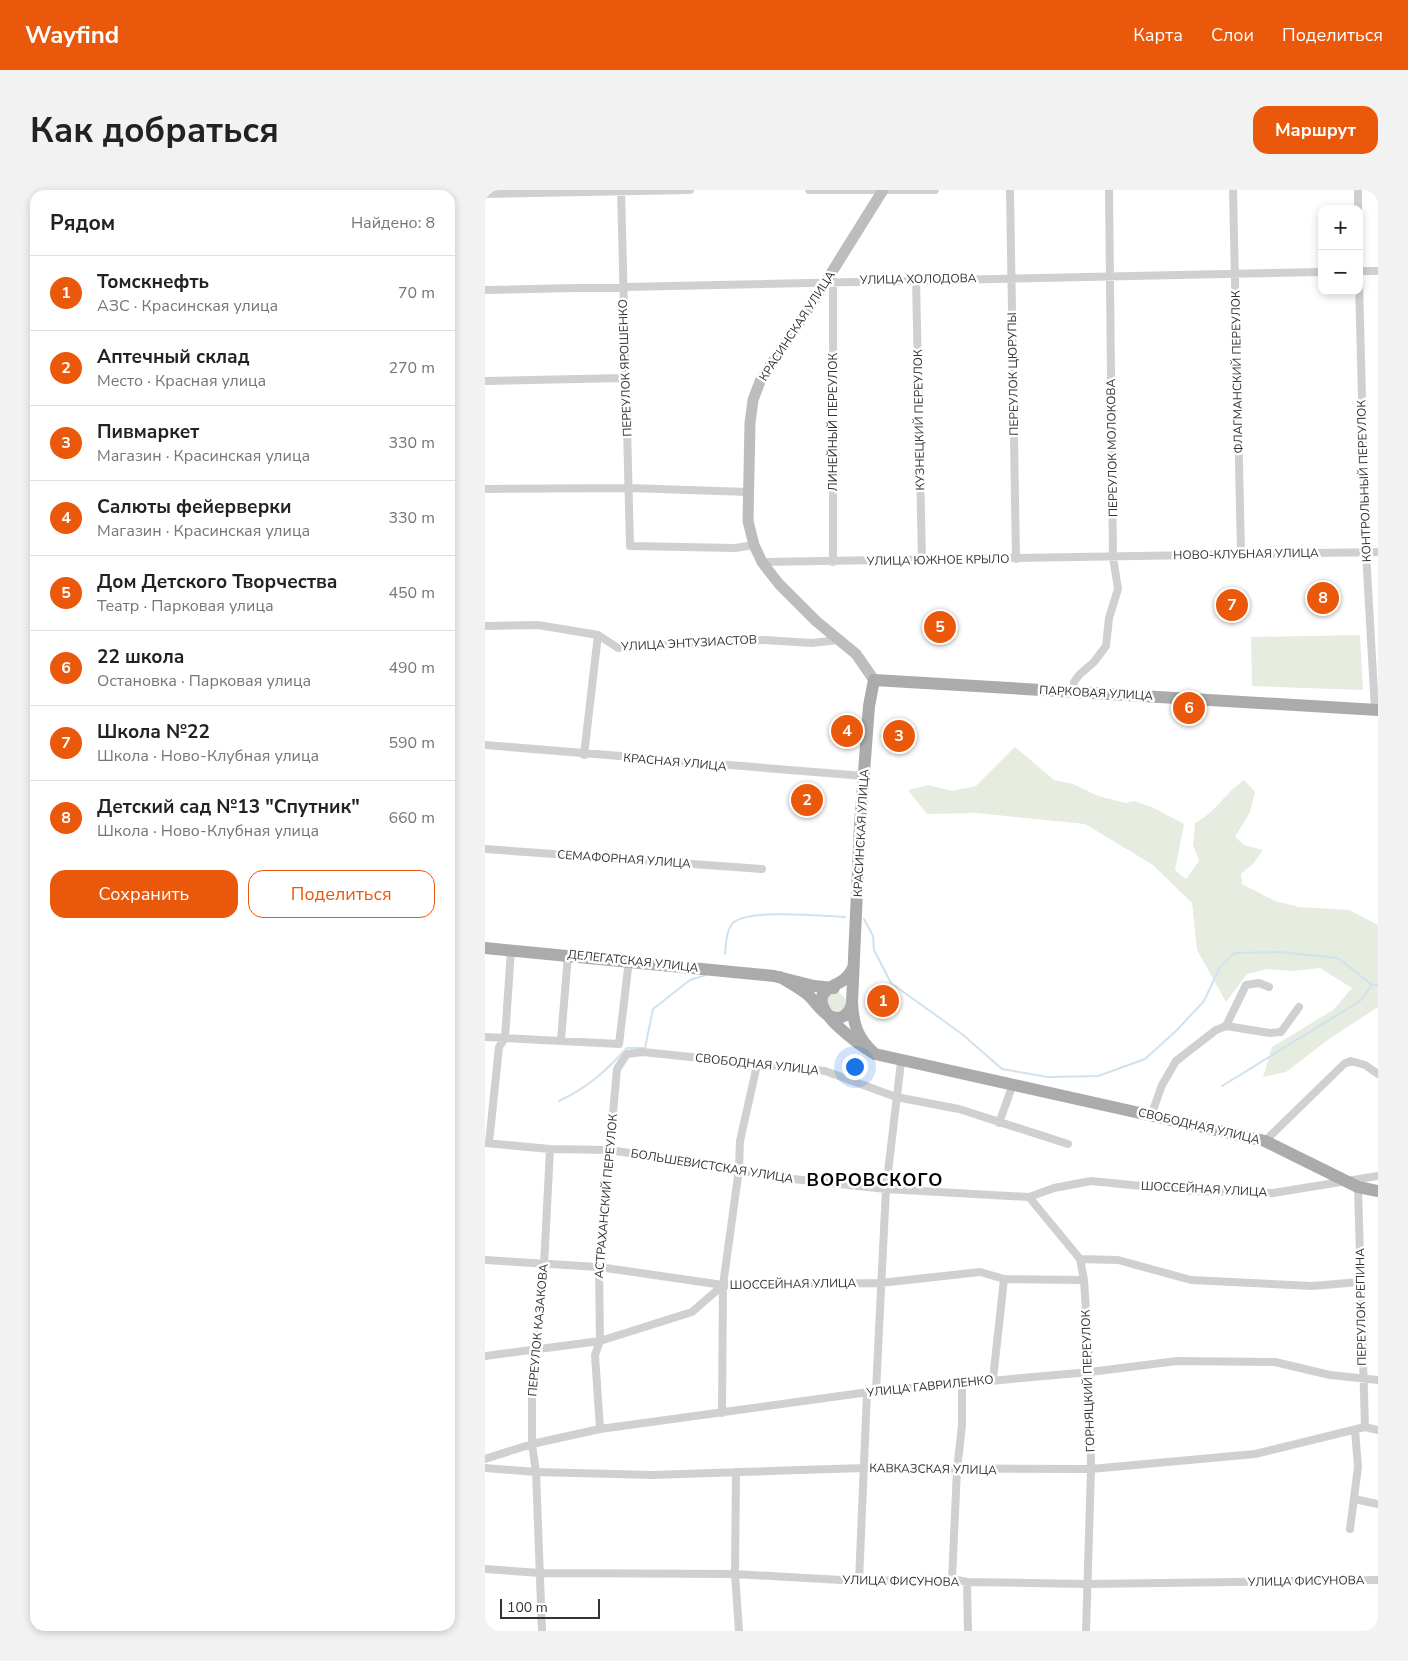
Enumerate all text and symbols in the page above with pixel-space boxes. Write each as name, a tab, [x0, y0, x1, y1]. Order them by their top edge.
text: Wayfind	[25, 19, 119, 51]
text: Карта	[1133, 23, 1183, 47]
text: Слои	[1211, 23, 1254, 47]
text: Поделиться	[1282, 23, 1383, 47]
button: Маршрут	[1253, 106, 1378, 154]
text: Как добраться	[30, 107, 279, 154]
map controls	[1318, 205, 1363, 295]
button: +	[1318, 205, 1363, 250]
text: Рядом	[50, 209, 115, 237]
text: Найдено: 8	[351, 212, 435, 234]
button: −	[1318, 250, 1363, 295]
street label: КРАСИНСКАЯ УЛИЦА	[755, 268, 839, 384]
text: Томскнефть	[97, 269, 209, 295]
street label: УЛИЦА ХОЛОДОВА	[859, 270, 977, 288]
text: 1	[61, 282, 71, 304]
text: 70 m	[398, 282, 435, 304]
street label: ФЛАГМАНСКИЙ ПЕРЕУЛОК	[1228, 290, 1246, 454]
text: АЗС · Красинская улица	[97, 295, 278, 317]
street label: ПЕРЕУЛОК ЯРОШЕНКО	[615, 299, 635, 437]
street label: ПЕРЕУЛОК ЦЮРУПЫ	[1004, 312, 1022, 436]
text: Аптечный склад	[97, 344, 250, 370]
street label: КУЗНЕЦКИЙ ПЕРЕУЛОК	[910, 349, 928, 491]
street label: ЛИНЕЙНЫЙ ПЕРЕУЛОК	[825, 353, 841, 491]
text: 2	[61, 357, 71, 379]
text: 270 m	[388, 357, 435, 379]
text: Место · Красная улица	[97, 370, 266, 392]
street label: ПЕРЕУЛОК МОЛОКОВА	[1103, 378, 1121, 517]
street label: КОНТРОЛЬНЫЙ ПЕРЕУЛОК	[1353, 399, 1375, 562]
text: Пивмаркет	[97, 419, 199, 445]
text: 3	[61, 432, 71, 454]
text: 330 m	[388, 432, 435, 454]
text: Магазин · Красинская улица	[97, 445, 310, 467]
text: Салюты фейерверки	[97, 494, 291, 520]
text: 4	[61, 507, 71, 529]
text: 330 m	[388, 507, 435, 529]
text: Магазин · Красинская улица	[97, 520, 310, 542]
street label: НОВО-КЛУБНАЯ УЛИЦА	[1173, 545, 1319, 563]
street label: УЛИЦА ЮЖНОЕ КРЫЛО	[866, 551, 1009, 569]
text: Дом Детского Творчества	[97, 569, 337, 595]
pin: 8	[1307, 579, 1339, 617]
text: 5	[61, 582, 71, 604]
text: 450 m	[388, 582, 435, 604]
pin: 7	[1216, 586, 1248, 624]
text: Театр · Парковая улица	[97, 595, 274, 617]
pin: 5	[924, 608, 956, 646]
street label: УЛИЦА ЭНТУЗИАСТОВ	[620, 631, 757, 655]
text: 22 школа	[97, 644, 184, 670]
text: 6	[61, 657, 71, 679]
text: 490 m	[388, 657, 435, 679]
text: Остановка · Парковая улица	[97, 670, 311, 692]
street label: ПАРКОВАЯ УЛИЦА	[1039, 682, 1154, 704]
pin: 6	[1173, 689, 1205, 727]
pin: 4	[831, 712, 863, 750]
pin: 3	[883, 717, 915, 755]
text: Школа №22	[97, 719, 210, 745]
text: 7	[61, 732, 71, 754]
text: 590 m	[388, 732, 435, 754]
text: Школа · Ново-Клубная улица	[97, 745, 319, 767]
street label: КРАСНАЯ УЛИЦА	[623, 750, 728, 775]
street label: КРАСИНСКАЯ УЛИЦА	[850, 768, 872, 897]
pin: 2	[791, 781, 823, 819]
text: Детский сад №13 "Спутник"	[97, 794, 360, 820]
text: 8	[61, 807, 71, 829]
text: 660 m	[388, 807, 435, 829]
text: Школа · Ново-Клубная улица	[97, 820, 319, 842]
street label: СЕМАФОРНАЯ УЛИЦА	[557, 846, 692, 872]
button: Сохранить	[50, 870, 238, 918]
button: Поделиться	[248, 870, 435, 918]
street label: ДЕЛЕГАТСКАЯ УЛИЦА	[567, 946, 699, 976]
pin: 1	[867, 982, 899, 1020]
street label: СВОБОДНАЯ УЛИЦА	[694, 1050, 820, 1078]
your location	[842, 1054, 868, 1080]
street label: СВОБОДНАЯ УЛИЦА	[1137, 1104, 1262, 1148]
street label: АСТРАХАНСКИЙ ПЕРЕУЛОК	[591, 1113, 621, 1279]
street label: БОЛЬШЕВИСТСКАЯ УЛИЦА	[630, 1145, 795, 1187]
district label: ВОРОВСКОГО	[807, 1168, 943, 1192]
street label: ШОССЕЙНАЯ УЛИЦА	[1140, 1178, 1268, 1200]
street label: ПЕРЕУЛОК РЕПИНА	[1352, 1248, 1370, 1366]
street label: ПЕРЕУЛОК КАЗАКОВА	[524, 1263, 552, 1397]
street label: ШОССЕЙНАЯ УЛИЦА	[730, 1275, 857, 1293]
street label: ГОРНЯЦКИЙ ПЕРЕУЛОК	[1078, 1309, 1098, 1453]
street label: УЛИЦА ГАВРИЛЕНКО	[865, 1371, 994, 1401]
street label: КАВКАЗСКАЯ УЛИЦА	[869, 1460, 997, 1478]
street label: УЛИЦА ФИСУНОВА	[842, 1572, 960, 1590]
street label: УЛИЦА ФИСУНОВА	[1247, 1572, 1365, 1590]
scale bar	[500, 1596, 600, 1619]
text: 100 m	[507, 1598, 548, 1617]

